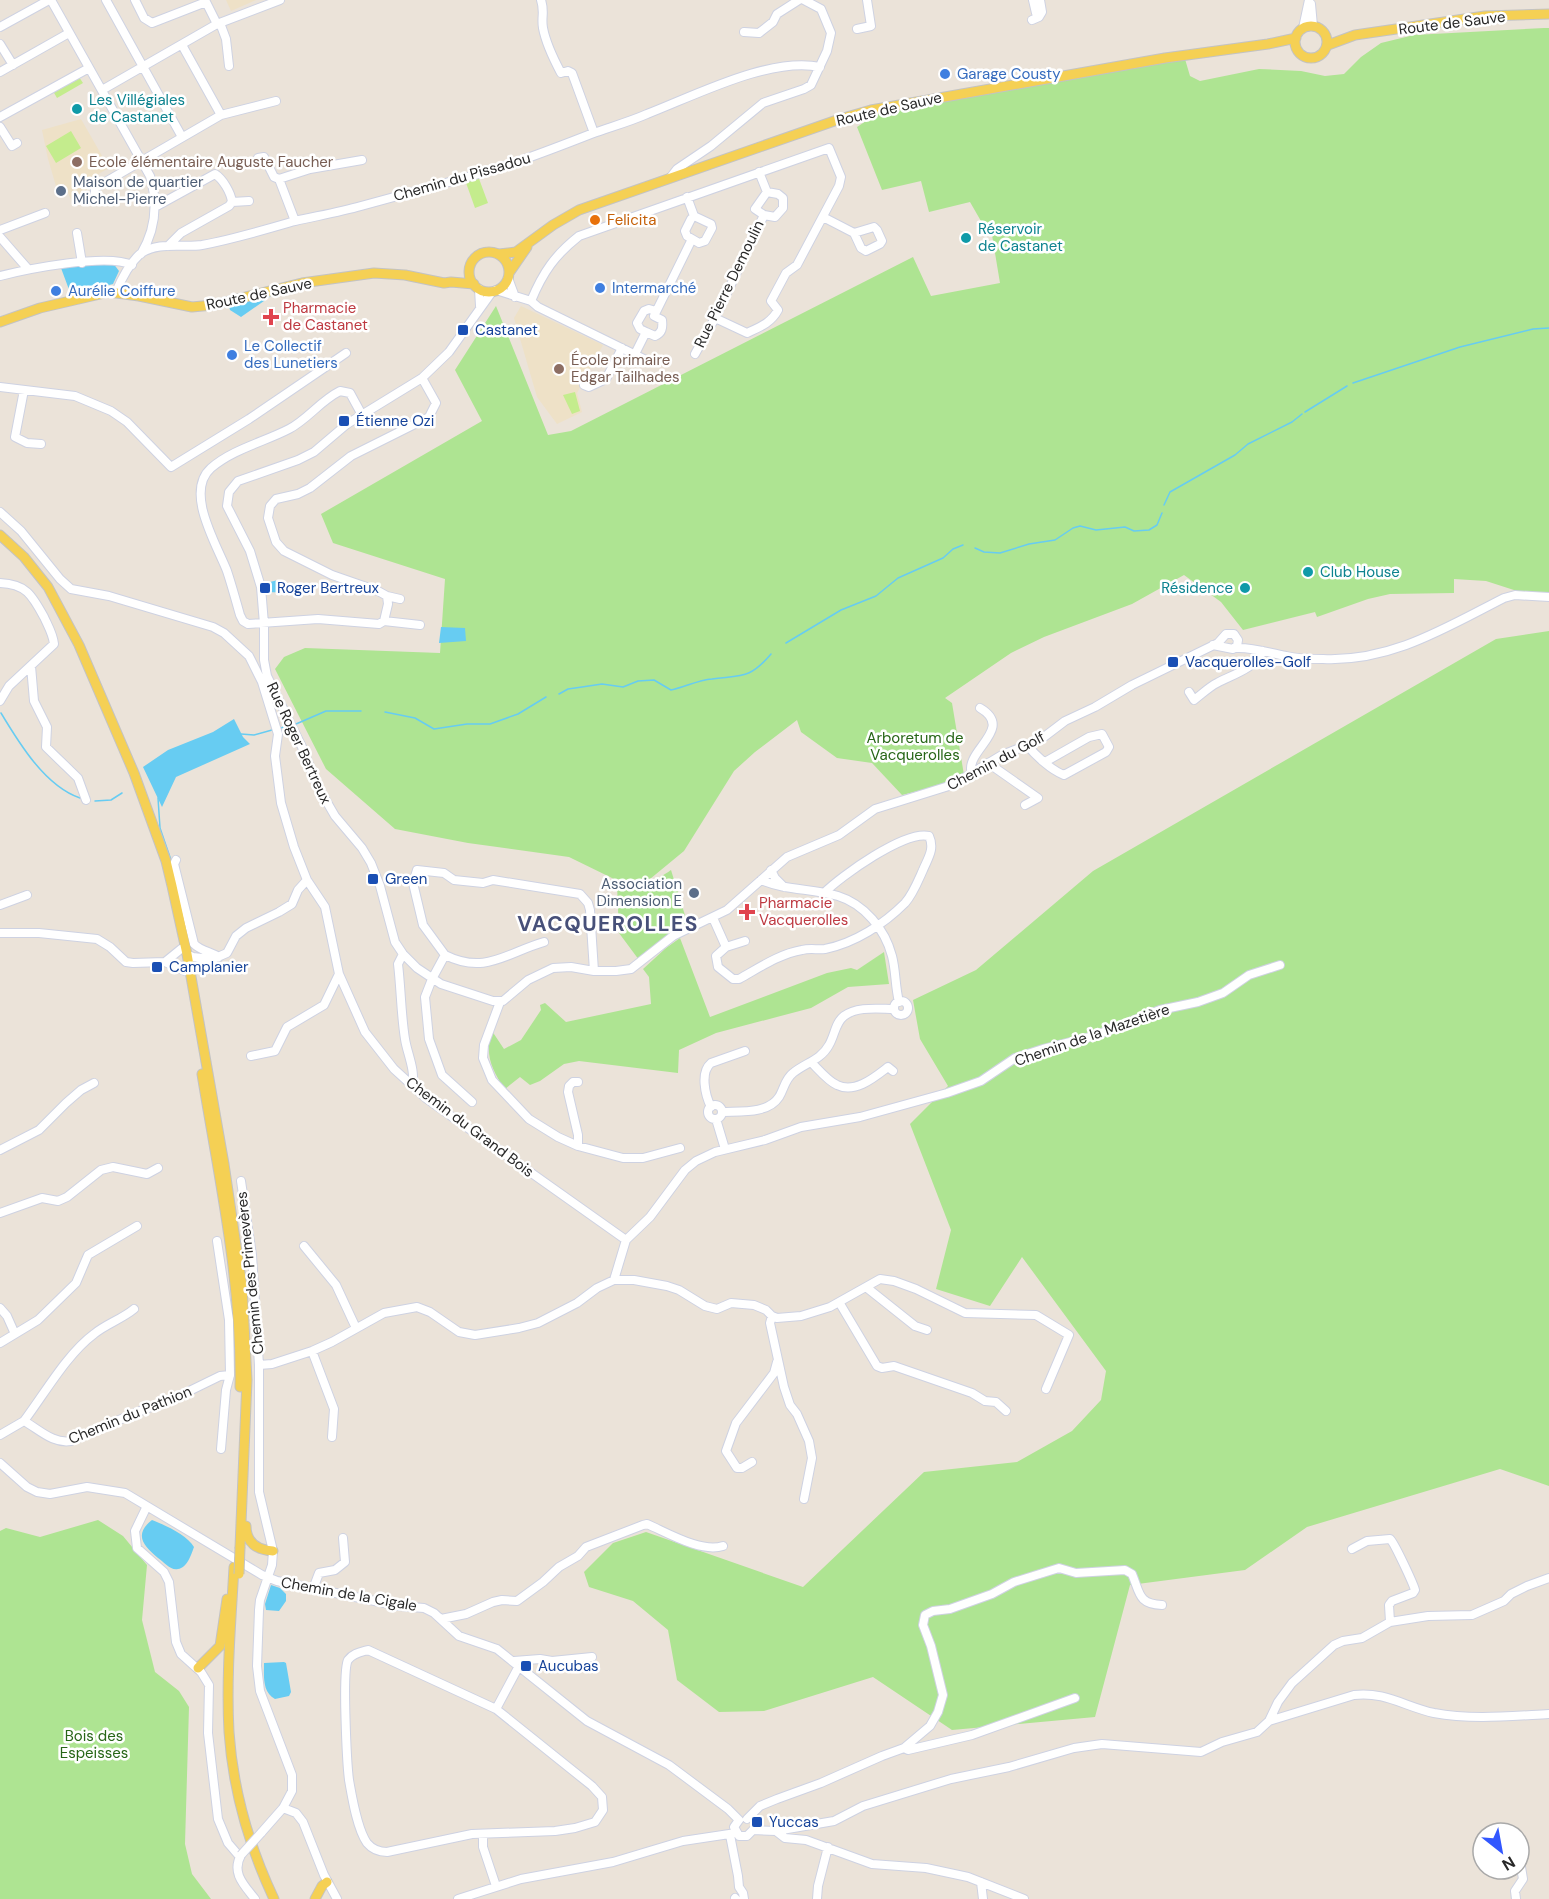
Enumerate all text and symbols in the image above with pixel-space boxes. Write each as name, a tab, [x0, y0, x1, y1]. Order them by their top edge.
street label: Route de Sauve	[1397, 7, 1507, 39]
place label: Garage Cousty	[957, 64, 1061, 84]
marker: Garage Cousty	[938, 67, 952, 81]
street label: Route de Sauve	[834, 87, 944, 131]
place label: Les Villégiales de Castanet	[89, 90, 185, 127]
marker: Les Villégiales de Castanet	[70, 102, 84, 116]
street label: Chemin du Pissadou	[391, 148, 533, 206]
place label: Ecole élémentaire Auguste Faucher	[89, 152, 334, 172]
marker: Ecole élémentaire Auguste Faucher	[70, 155, 84, 169]
place label: Maison de quartier Michel-Pierre	[73, 172, 204, 209]
marker: Maison de quartier Michel-Pierre	[54, 184, 68, 198]
place label: Felicita	[607, 210, 656, 230]
marker: Felicita	[588, 213, 602, 227]
street label: Rue Pierre Demoulin	[689, 217, 769, 351]
place label: Réservoir de Castanet	[978, 219, 1063, 256]
marker: Réservoir de Castanet	[959, 231, 973, 245]
street label: Route de Sauve	[204, 273, 314, 315]
place label: Intermarché	[612, 278, 696, 298]
place label: Aurélie Coiffure	[68, 281, 175, 301]
marker: Intermarché	[593, 281, 607, 295]
marker: Aurélie Coiffure	[49, 284, 63, 298]
place label: Pharmacie de Castanet	[283, 298, 368, 335]
marker: Pharmacie de Castanet	[264, 310, 278, 324]
place label: Castanet	[475, 320, 538, 340]
marker: Castanet	[456, 323, 470, 337]
place label: Le Collectif des Lunetiers	[244, 336, 338, 373]
marker: Le Collectif des Lunetiers	[225, 348, 239, 362]
place label: École primaire Edgar Tailhades	[571, 350, 680, 387]
marker: École primaire Edgar Tailhades	[552, 362, 566, 376]
place label: Étienne Ozi	[356, 411, 434, 431]
marker: Étienne Ozi	[337, 414, 351, 428]
place label: Club House	[1320, 562, 1400, 582]
marker: Club House	[1301, 565, 1315, 579]
place label: Roger Bertreux	[277, 578, 380, 598]
place label: Résidence	[1161, 578, 1233, 598]
marker: Roger Bertreux	[258, 581, 272, 595]
marker: Résidence	[1238, 581, 1252, 595]
place label: Vacquerolles-Golf	[1185, 652, 1311, 672]
marker: Vacquerolles-Golf	[1166, 655, 1180, 669]
street label: Rue Roger Bertreux	[262, 679, 336, 808]
street label: Chemin du Golf	[944, 727, 1048, 795]
park label: Arboretum de Vacquerolles	[866, 728, 964, 765]
place label: Green	[385, 869, 427, 889]
marker: Green	[366, 872, 380, 886]
place label: Association Dimension E	[596, 874, 682, 911]
marker: Association Dimension E	[687, 886, 701, 900]
place label: Pharmacie Vacquerolles	[759, 893, 848, 930]
marker: Pharmacie Vacquerolles	[740, 905, 754, 919]
district label: VACQUEROLLES	[517, 910, 699, 938]
place label: Camplanier	[169, 957, 249, 977]
marker: Camplanier	[150, 960, 164, 974]
street label: Chemin de la Mazetière	[1012, 999, 1172, 1071]
street label: Chemin du Grand Bois	[402, 1072, 538, 1182]
street label: Chemin des Primevères	[231, 1191, 269, 1355]
street label: Chemin du Pathion	[65, 1381, 195, 1449]
street label: Chemin de la Cigale	[279, 1572, 419, 1616]
place label: Aucubas	[538, 1656, 599, 1676]
marker: Aucubas	[519, 1659, 533, 1673]
park label: Bois des Espeisses	[60, 1726, 128, 1763]
place label: Yuccas	[769, 1812, 819, 1832]
marker: Yuccas	[750, 1815, 764, 1829]
north arrow	[1471, 1821, 1531, 1881]
text: N	[1498, 1851, 1519, 1875]

